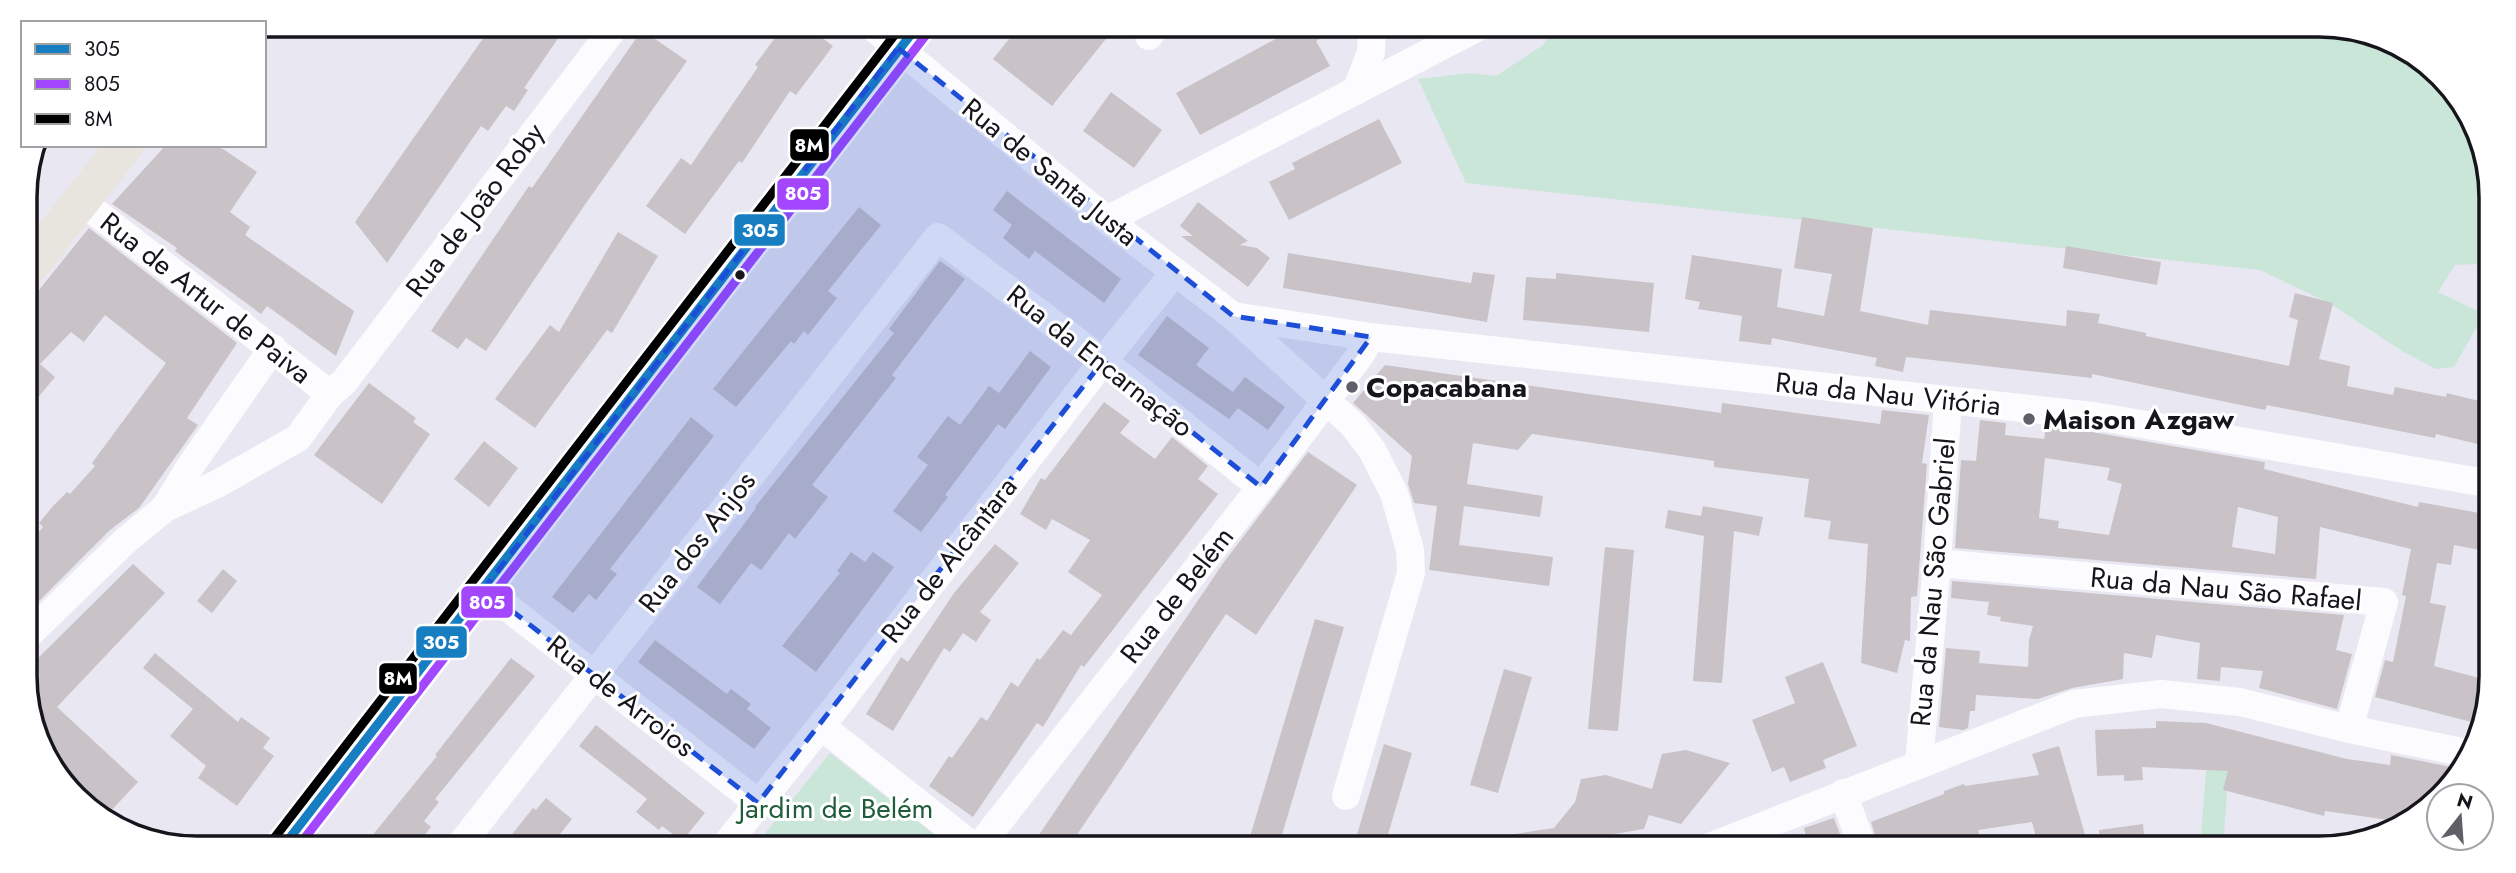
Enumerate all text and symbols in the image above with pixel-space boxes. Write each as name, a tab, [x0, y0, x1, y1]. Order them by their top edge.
legend	[21, 21, 266, 147]
text: 305	[84, 34, 120, 64]
text: 805	[84, 69, 120, 99]
street label: Rua de Santa Justa	[953, 88, 1147, 256]
text: 8M	[84, 104, 112, 134]
street label: Rua de João Roby	[396, 114, 555, 306]
line badge: 8M	[789, 128, 830, 162]
text: 8M	[795, 132, 823, 159]
line badge: 805	[776, 177, 830, 211]
text: 805	[785, 180, 821, 207]
street label: Rua de Artur de Paiva	[92, 202, 320, 394]
line badge: 305	[733, 213, 786, 247]
text: 305	[742, 217, 778, 244]
unlabelled marker	[733, 268, 747, 282]
street label: Rua da Encarnação	[998, 275, 1202, 447]
street label: Rua da Nau Vitória	[1773, 362, 2003, 426]
place label: Copacabana	[1366, 367, 1527, 408]
marker: Copacabana	[1344, 379, 1360, 395]
place label: Maison Azgaw	[2043, 399, 2235, 440]
marker: Maison Azgaw	[2021, 411, 2037, 427]
street label: Rua da Nau São Gabriel	[1900, 436, 1966, 728]
street label: Rua dos Anjos	[629, 462, 765, 622]
street label: Rua de Alcântara	[871, 468, 1027, 652]
street label: Rua de Belém	[1110, 518, 1244, 672]
street label: Rua da Nau São Rafael	[2089, 557, 2363, 621]
line badge: 805	[460, 585, 514, 619]
text: 805	[469, 589, 505, 616]
line badge: 305	[415, 625, 468, 659]
street label: Rua de Arroios	[538, 625, 704, 767]
text: 305	[423, 629, 459, 656]
line badge: 8M	[378, 662, 418, 695]
text: 8M	[384, 665, 412, 692]
north arrow	[2425, 782, 2495, 852]
text: N	[2454, 786, 2476, 816]
park label: Jardim de Belém	[735, 788, 933, 829]

